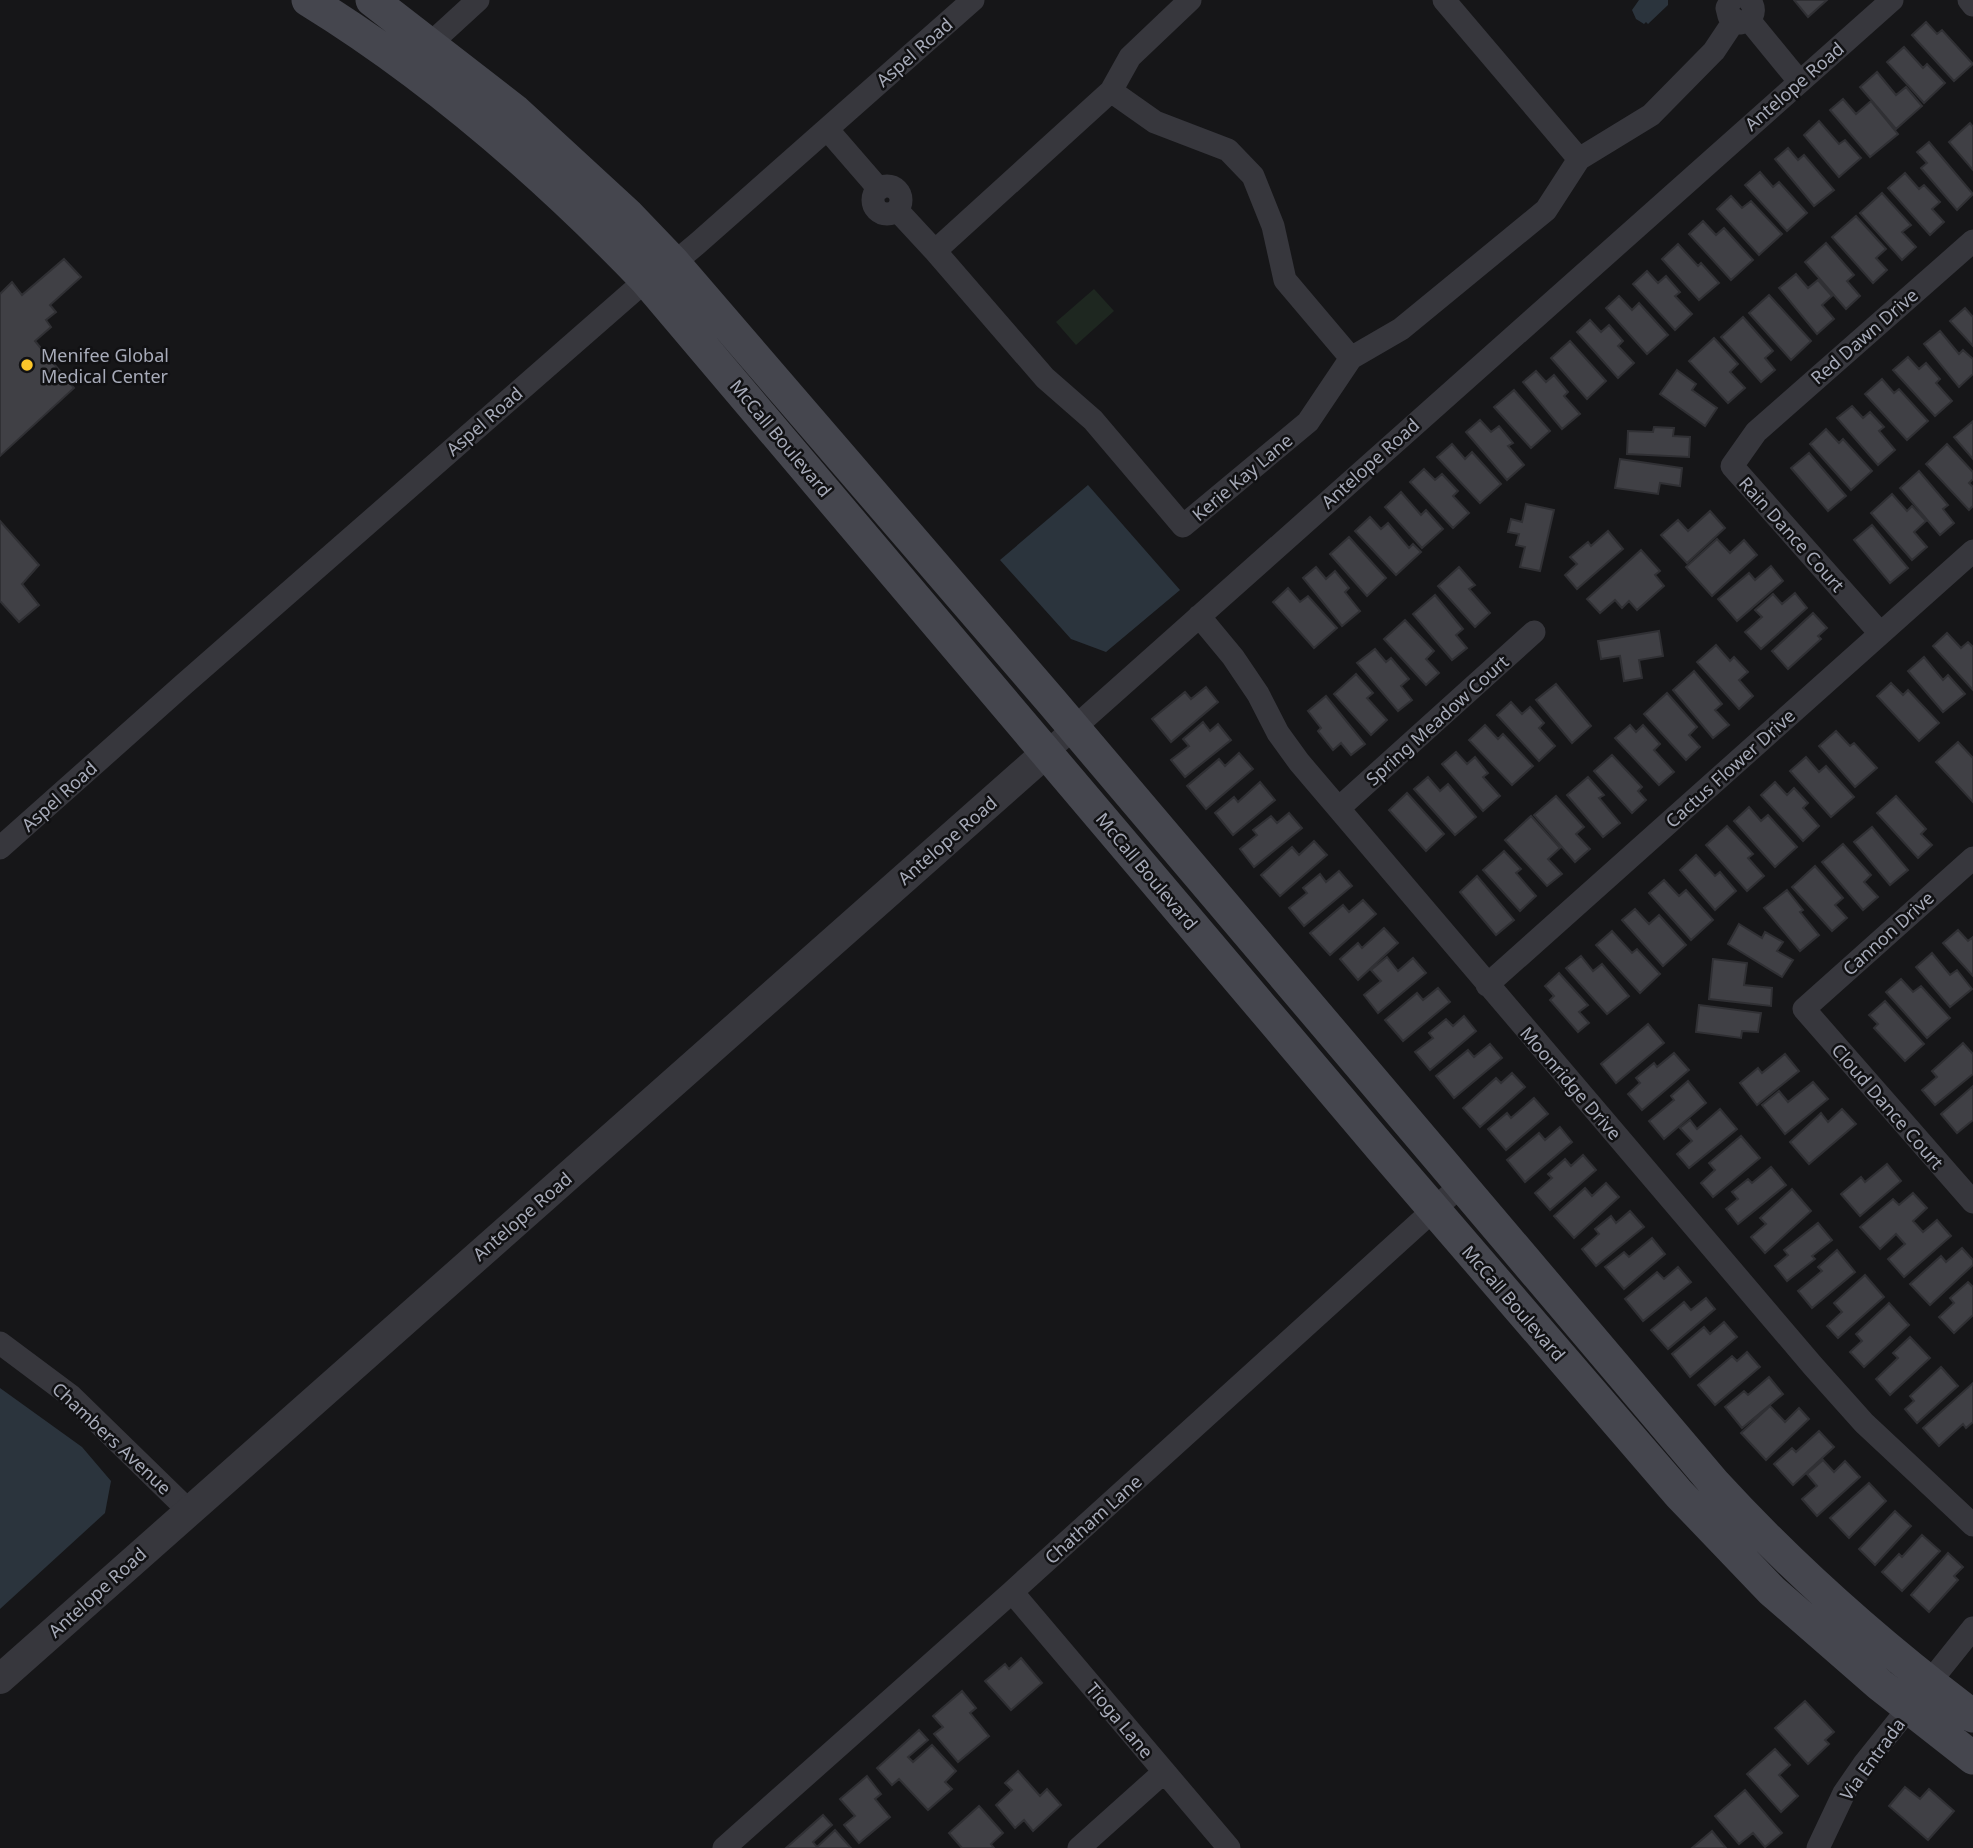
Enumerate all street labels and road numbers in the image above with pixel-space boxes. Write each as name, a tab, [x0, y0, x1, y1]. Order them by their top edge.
street label: Aspel Road	[871, 12, 957, 92]
street label: Antelope Road	[1739, 36, 1849, 136]
street label: Red Dawn Drive	[1805, 283, 1923, 389]
street label: McCall Boulevard	[725, 374, 837, 502]
street label: Aspel Road	[441, 381, 527, 461]
street label: Antelope Road	[1316, 413, 1424, 513]
street label: Kerie Kay Lane	[1187, 428, 1297, 526]
street label: Rain Dance Court	[1734, 471, 1850, 597]
street label: Spring Meadow Court	[1361, 649, 1514, 791]
street label: Cactus Flower Drive	[1660, 703, 1800, 833]
street label: Aspel Road	[16, 756, 102, 836]
street label: Antelope Road	[892, 790, 1002, 890]
street label: McCall Boulevard	[1091, 807, 1203, 935]
street label: Cannon Drive	[1837, 886, 1939, 980]
street label: Moonridge Drive	[1515, 1021, 1627, 1145]
street label: Cloud Dance Court	[1827, 1038, 1950, 1174]
street label: Antelope Road	[467, 1166, 577, 1266]
street label: McCall Boulevard	[1457, 1240, 1571, 1366]
street label: Chambers Avenue	[47, 1377, 177, 1499]
street label: Chatham Lane	[1039, 1469, 1147, 1569]
street label: Antelope Road	[43, 1542, 151, 1642]
street label: Tioga Lane	[1081, 1677, 1159, 1763]
street label: Via Entrada	[1834, 1713, 1910, 1805]

